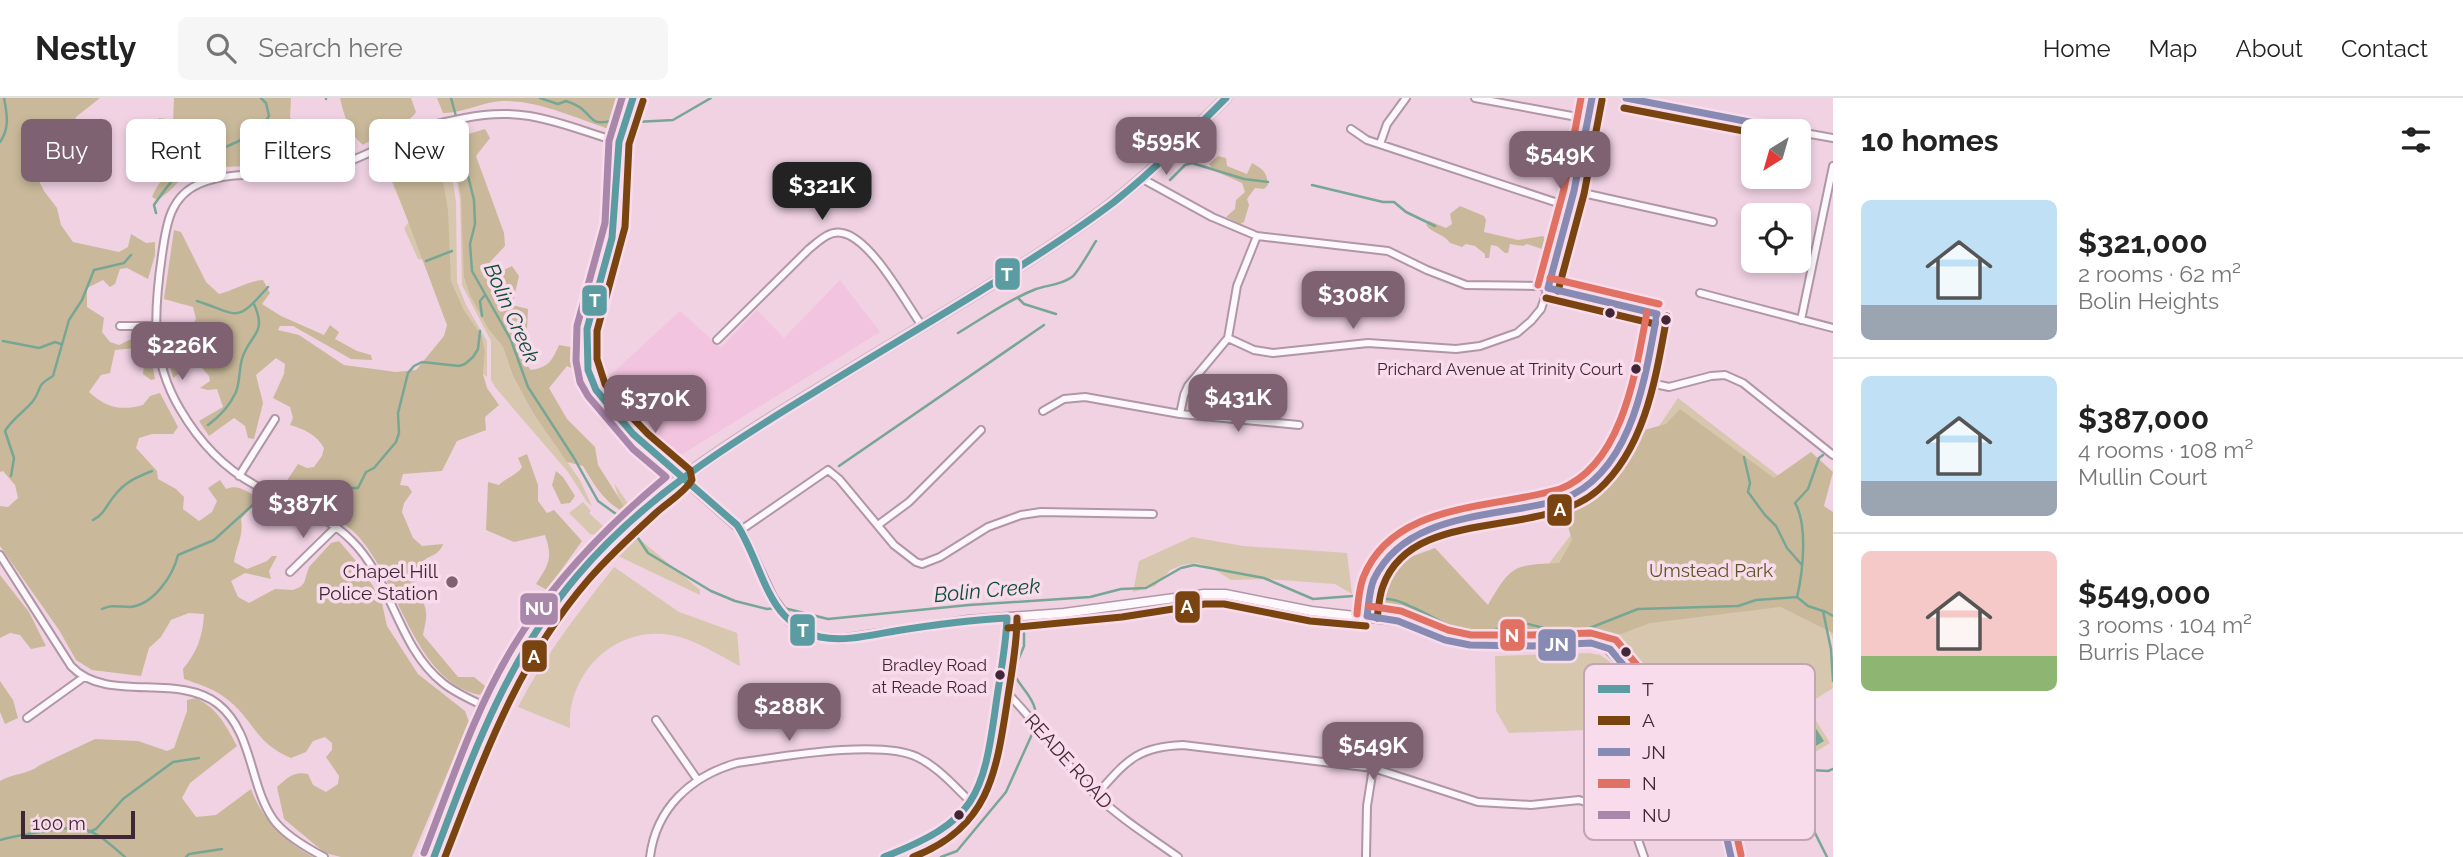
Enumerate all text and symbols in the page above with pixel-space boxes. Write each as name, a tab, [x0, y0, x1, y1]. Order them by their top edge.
search box	[178, 17, 668, 80]
text: Nestly	[35, 29, 136, 68]
icon: search	[202, 29, 240, 67]
text: Search here	[258, 33, 403, 63]
text: Home	[2043, 34, 2111, 63]
text: Map	[2149, 34, 2197, 63]
text: About	[2235, 34, 2303, 63]
text: Contact	[2341, 34, 2428, 63]
pin: $595K	[1117, 118, 1215, 177]
chip: Buy	[21, 119, 112, 182]
chip: Rent	[126, 119, 226, 182]
chip: Filters	[240, 119, 355, 182]
chip: New	[369, 119, 469, 182]
north arrow	[1741, 119, 1811, 189]
map controls	[1741, 119, 1811, 273]
icon: filters	[2397, 121, 2435, 159]
text: 10 homes	[1861, 123, 1998, 158]
text: $595K	[1131, 126, 1201, 153]
pin: $549K	[1511, 132, 1609, 191]
text: $549K	[1525, 140, 1595, 167]
pin: $321K	[773, 162, 871, 222]
text: $321K	[788, 171, 856, 198]
button: locate	[1741, 203, 1811, 273]
text: $321,000	[2078, 225, 2208, 260]
icon: home	[1917, 228, 2001, 312]
line badge: T	[994, 257, 1021, 291]
water label: Bolin Creek	[479, 259, 545, 367]
text: 2 rooms · 62 m²	[2078, 260, 2241, 287]
text: T	[1001, 263, 1013, 285]
pin: $308K	[1304, 272, 1402, 331]
text: $308K	[1318, 280, 1388, 307]
line badge: T	[581, 284, 608, 317]
text: Bolin Heights	[2078, 287, 2219, 314]
text: T	[589, 289, 601, 311]
unlabelled marker	[1603, 306, 1617, 320]
unlabelled marker	[1659, 313, 1673, 327]
pin: $226K	[133, 322, 231, 382]
text: $226K	[147, 331, 217, 358]
place label: Prichard Avenue at Trinity Court	[1377, 359, 1623, 379]
marker: Prichard Avenue at Trinity Court	[1629, 362, 1643, 376]
pin: $431K	[1189, 374, 1287, 434]
pin: $370K	[606, 376, 704, 435]
text: $431K	[1204, 383, 1272, 410]
text: $370K	[620, 384, 690, 411]
text: $387,000	[2078, 401, 2209, 436]
icon: home	[1917, 404, 2001, 488]
text: 4 rooms · 108 m²	[2078, 436, 2253, 463]
text: Mullin Court	[2078, 463, 2208, 490]
pin: $387K	[254, 480, 352, 540]
text: $387K	[268, 489, 338, 516]
line badge: A	[1546, 493, 1573, 527]
text: A	[1554, 498, 1567, 520]
park label: Umstead Park	[1649, 559, 1773, 581]
place label: Chapel Hill Police Station	[319, 560, 439, 604]
water label: Bolin Creek	[933, 573, 1041, 607]
marker: Chapel Hill Police Station	[444, 574, 460, 590]
text: $549,000	[2078, 576, 2211, 611]
icon: home	[1917, 579, 2001, 663]
line badge: A	[1174, 590, 1201, 624]
line badge: NU	[519, 592, 559, 626]
text: A	[1181, 595, 1194, 617]
text: NU	[525, 597, 553, 619]
text: 3 rooms · 104 m²	[2078, 611, 2252, 638]
line badge: T	[789, 613, 816, 647]
line badge: N	[1499, 618, 1526, 652]
text: T	[797, 619, 809, 641]
text: N	[1505, 624, 1519, 646]
line badge: JN	[1537, 628, 1577, 662]
text: JN	[1545, 633, 1569, 655]
text: Burris Place	[2078, 638, 2204, 665]
line badge: A	[521, 639, 548, 673]
text: A	[528, 645, 541, 667]
unlabelled marker	[1619, 645, 1633, 659]
place label: Bradley Road at Reade Road	[872, 655, 987, 697]
legend	[1584, 664, 1815, 840]
marker: Bradley Road at Reade Road	[993, 668, 1007, 682]
text: T	[1642, 678, 1654, 700]
pin: $288K	[740, 684, 838, 743]
text: $288K	[754, 692, 824, 719]
street label: READE ROAD	[1021, 709, 1117, 813]
text: A	[1642, 709, 1655, 731]
pin: $549K	[1324, 722, 1422, 782]
text: $549K	[1338, 731, 1408, 758]
text: JN	[1642, 741, 1666, 763]
text: N	[1642, 772, 1657, 794]
text: NU	[1642, 804, 1671, 826]
scale bar	[21, 808, 135, 840]
unlabelled marker	[952, 808, 966, 822]
text: 100 m	[32, 812, 86, 834]

